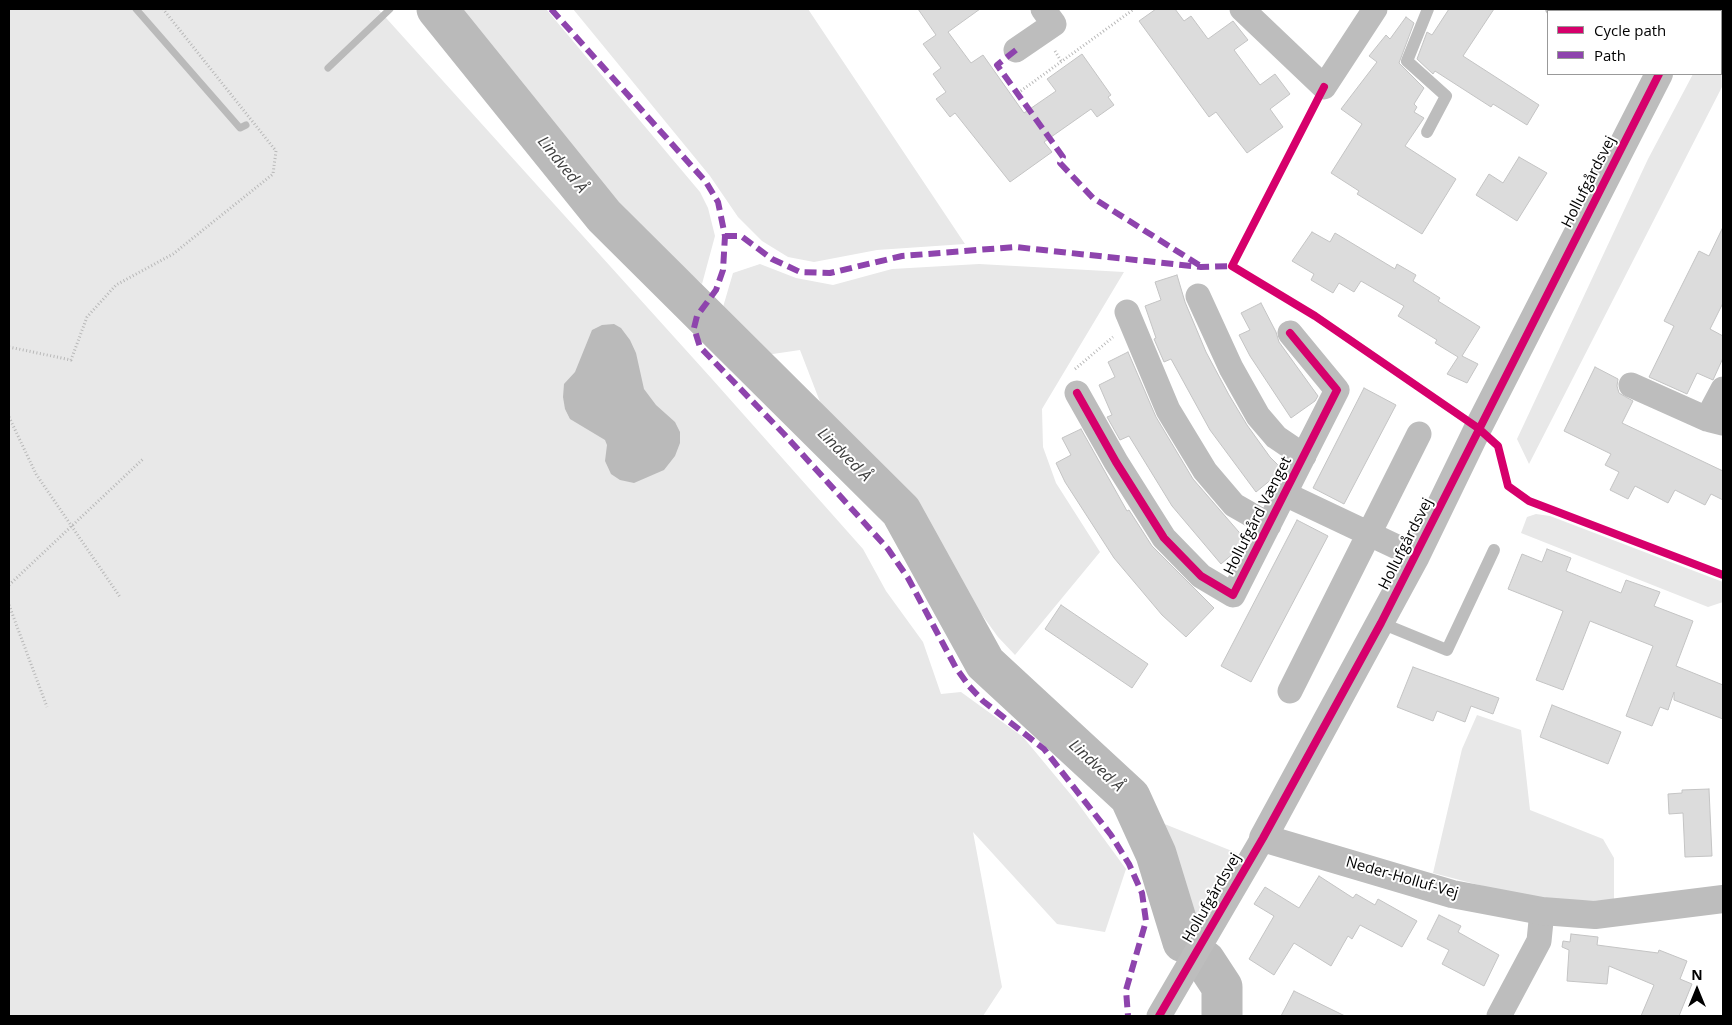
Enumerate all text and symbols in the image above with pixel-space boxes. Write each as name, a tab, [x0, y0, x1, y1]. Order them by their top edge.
legend	[1547, 10, 1722, 75]
text: Cycle path	[1594, 20, 1666, 40]
text: Path	[1594, 45, 1626, 65]
water label: Lindved Å	[533, 133, 591, 197]
street label: Hollufgårdsvej	[1558, 133, 1620, 231]
water label: Lindved Å	[813, 424, 875, 486]
street label: Hollufgård Vænget	[1220, 454, 1296, 578]
street label: Hollufgårdsvej	[1375, 495, 1437, 593]
water label: Lindved Å	[1065, 736, 1127, 796]
street label: Hollufgårdsvej	[1179, 850, 1245, 946]
street label: Neder-Holluf-Vej	[1344, 853, 1460, 903]
north arrow	[1672, 965, 1722, 1015]
text: N	[1691, 965, 1703, 984]

